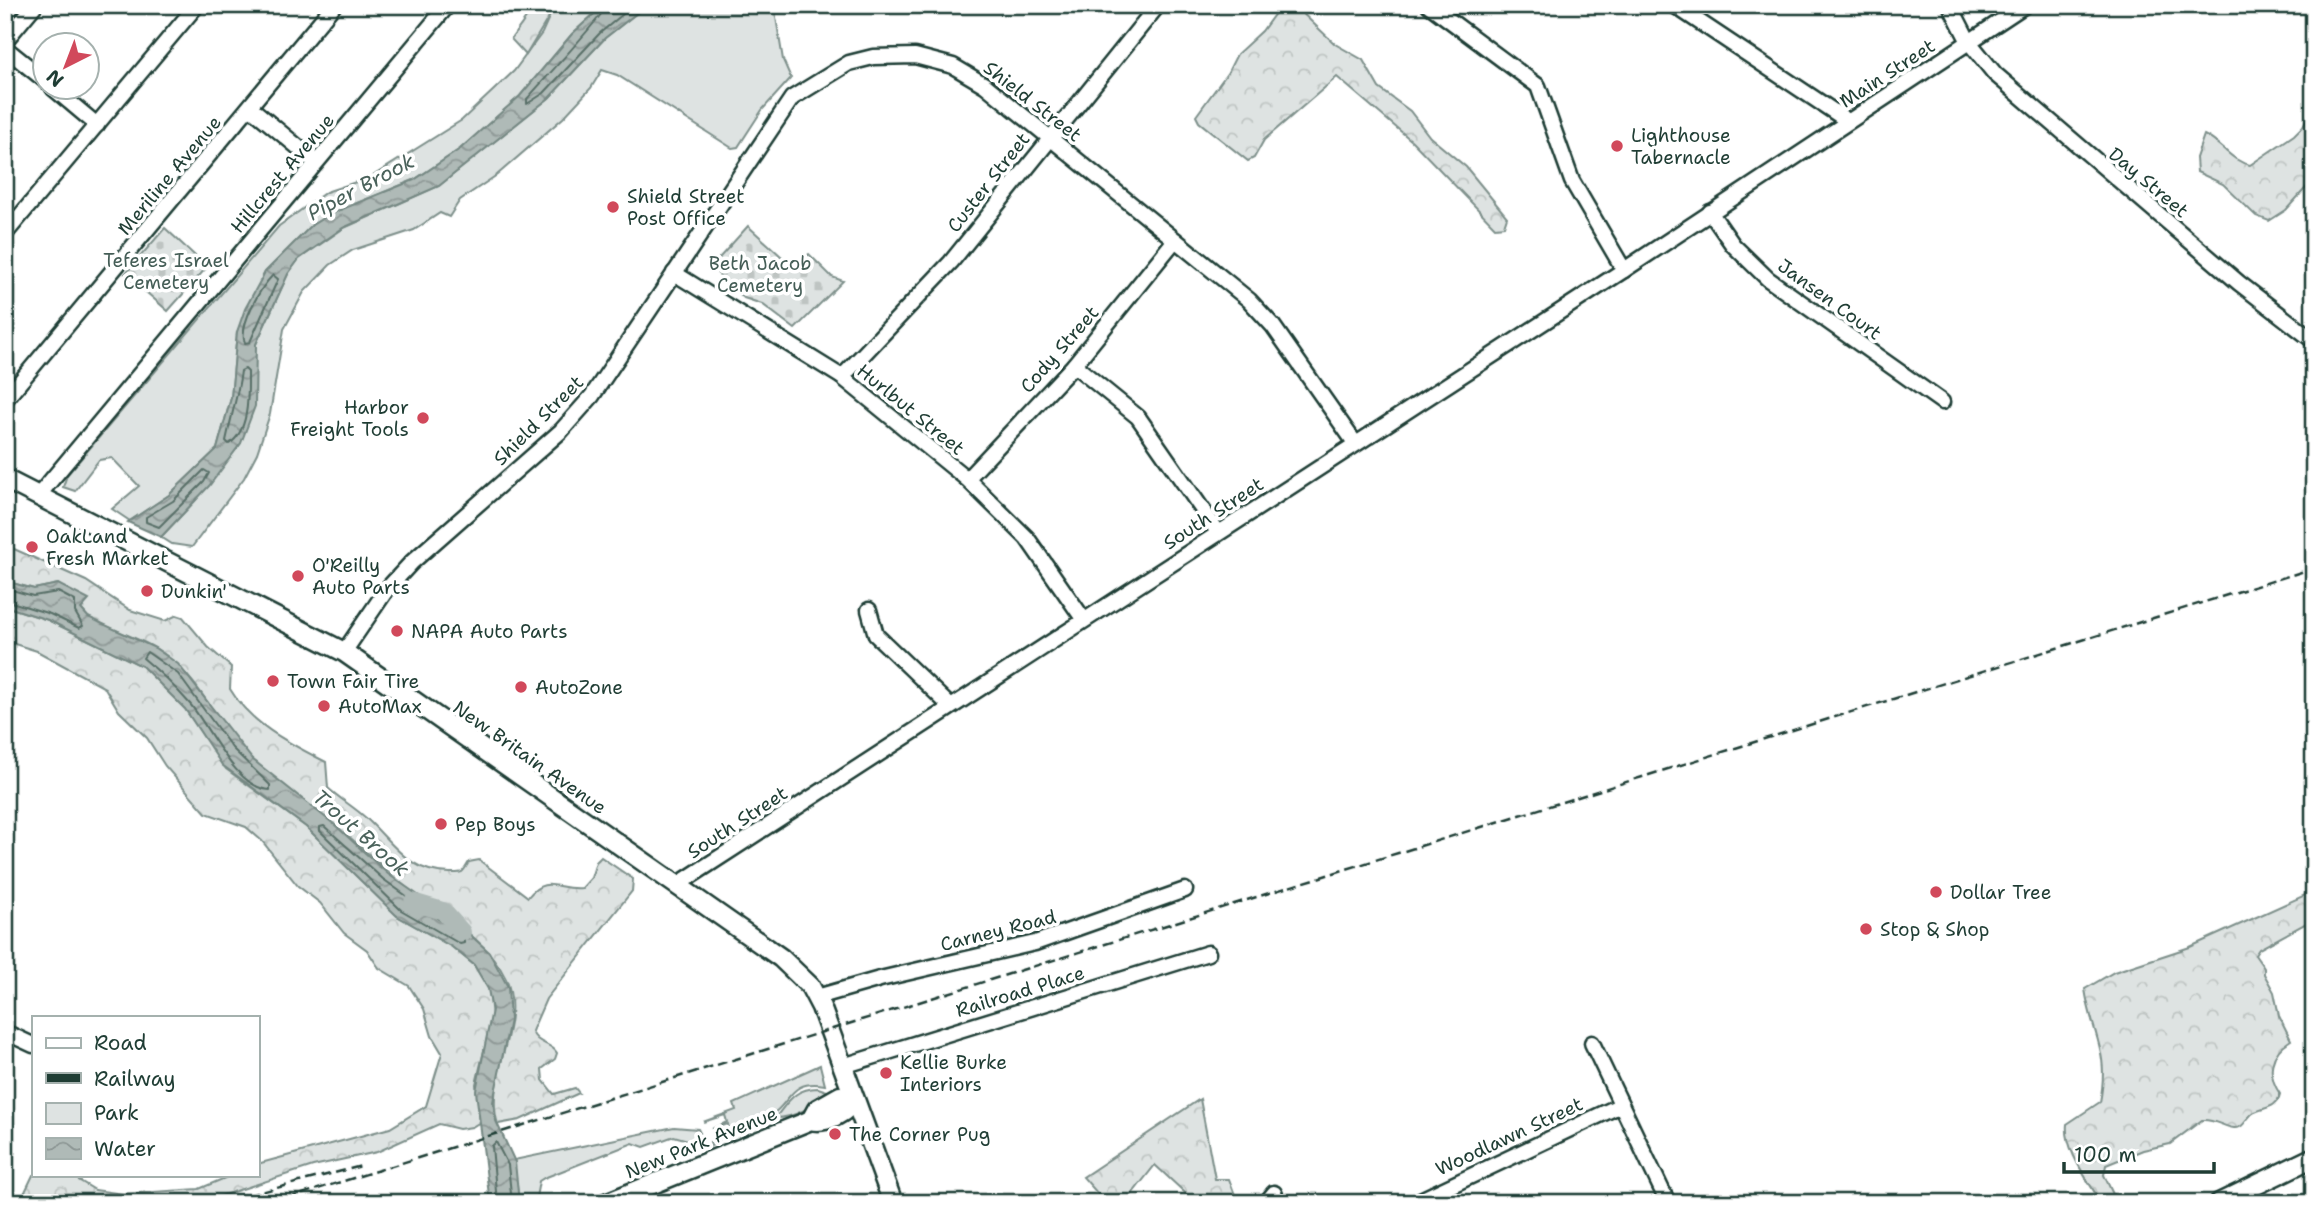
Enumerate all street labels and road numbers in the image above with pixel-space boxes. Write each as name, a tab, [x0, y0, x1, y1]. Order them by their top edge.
street label: Main Street	[1835, 33, 1940, 114]
street label: Shield Street	[979, 55, 1087, 147]
street label: Hillcrest Avenue	[225, 108, 340, 238]
street label: Meriline Avenue	[112, 110, 227, 240]
street label: Custer Street	[941, 127, 1035, 237]
street label: Day Street	[2104, 142, 2194, 223]
street label: Jansen Court	[1773, 253, 1887, 346]
street label: Cody Street	[1015, 300, 1104, 398]
street label: Hurlbut Street	[852, 358, 970, 461]
street label: Shield Street	[488, 370, 589, 471]
street label: South Street	[1158, 472, 1268, 555]
street label: New Britain Avenue	[448, 695, 611, 820]
street label: South Street	[682, 781, 792, 864]
street label: Carney Road	[938, 904, 1059, 957]
street label: Railroad Place	[953, 960, 1087, 1023]
street label: Woodlawn Street	[1431, 1091, 1587, 1182]
street label: New Park Avenue	[621, 1101, 781, 1184]

